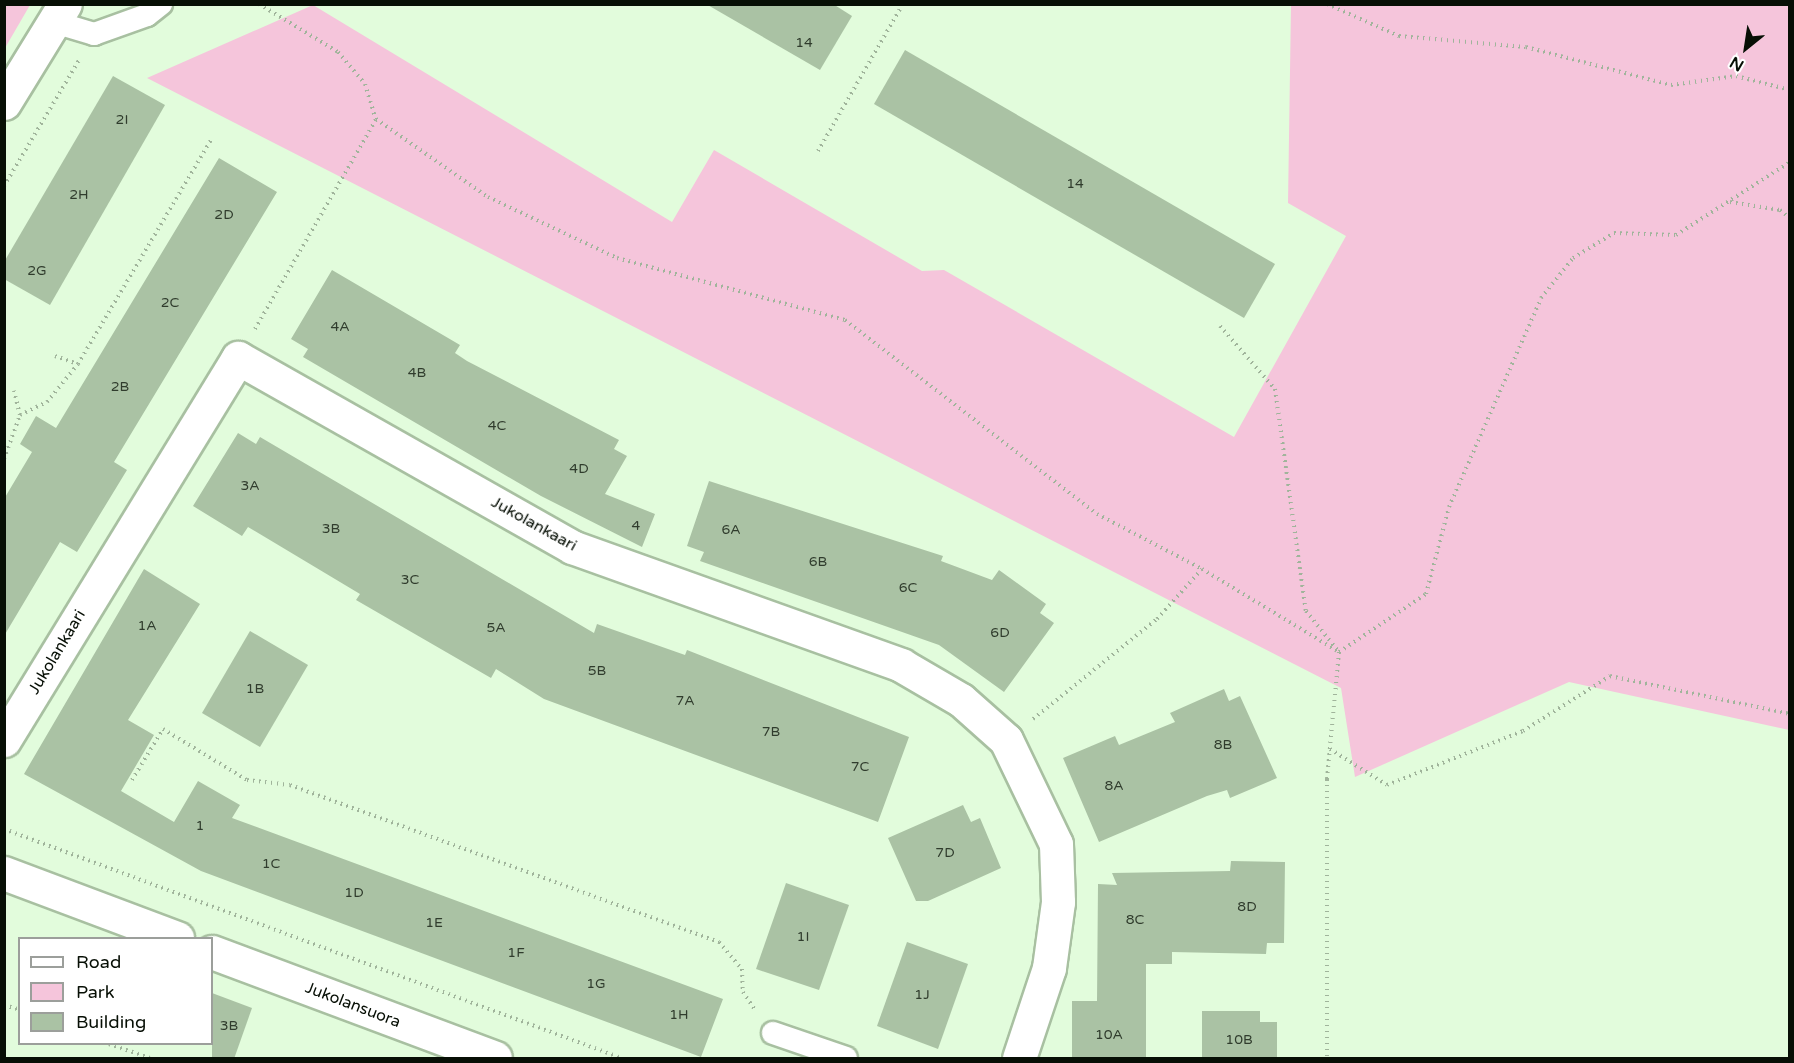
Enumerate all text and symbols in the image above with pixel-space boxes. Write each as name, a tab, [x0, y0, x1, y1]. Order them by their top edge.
north arrow	[1716, 18, 1776, 78]
house number: 14	[795, 35, 813, 51]
text: N	[1726, 52, 1748, 75]
house number: 2I	[116, 112, 128, 128]
house number: 14	[1066, 176, 1084, 192]
house number: 2H	[69, 187, 89, 203]
house number: 2D	[214, 207, 234, 223]
house number: 2G	[27, 263, 47, 279]
house number: 2C	[161, 295, 179, 311]
house number: 4A	[330, 319, 350, 335]
house number: 4B	[408, 365, 426, 381]
house number: 2B	[111, 379, 129, 395]
house number: 4C	[488, 418, 506, 434]
house number: 4D	[569, 461, 589, 477]
house number: 3A	[240, 478, 260, 494]
street label: Jukolankaari	[488, 493, 580, 555]
house number: 4	[632, 518, 640, 534]
house number: 3B	[322, 521, 340, 537]
house number: 6A	[721, 522, 741, 538]
house number: 6B	[809, 554, 827, 570]
house number: 3C	[401, 572, 419, 588]
house number: 6C	[899, 580, 917, 596]
street label: Jukolankaari	[24, 606, 90, 698]
house number: 1A	[137, 618, 157, 634]
house number: 5A	[486, 620, 506, 636]
house number: 6D	[990, 625, 1010, 641]
house number: 5B	[588, 663, 606, 679]
house number: 1B	[246, 681, 264, 697]
house number: 7A	[675, 693, 695, 709]
house number: 7B	[762, 724, 780, 740]
house number: 8B	[1214, 737, 1232, 753]
house number: 7C	[851, 759, 869, 775]
house number: 8A	[1104, 778, 1124, 794]
house number: 1	[196, 818, 204, 834]
house number: 7D	[935, 845, 955, 861]
house number: 1C	[262, 856, 280, 872]
house number: 1D	[344, 885, 364, 901]
house number: 8D	[1237, 899, 1257, 915]
house number: 8C	[1126, 912, 1144, 928]
house number: 1E	[425, 915, 443, 931]
house number: 1I	[797, 929, 809, 945]
legend	[18, 937, 213, 1045]
house number: 1F	[507, 945, 525, 961]
text: Road	[76, 951, 121, 973]
house number: 1G	[586, 976, 606, 992]
street label: Jukolansuora	[303, 978, 403, 1032]
text: Park	[76, 981, 114, 1003]
house number: 1J	[914, 987, 930, 1003]
house number: 1H	[669, 1007, 689, 1023]
text: Building	[76, 1011, 146, 1033]
house number: 3B	[220, 1018, 238, 1034]
house number: 10A	[1095, 1027, 1123, 1043]
house number: 10B	[1225, 1032, 1253, 1048]

